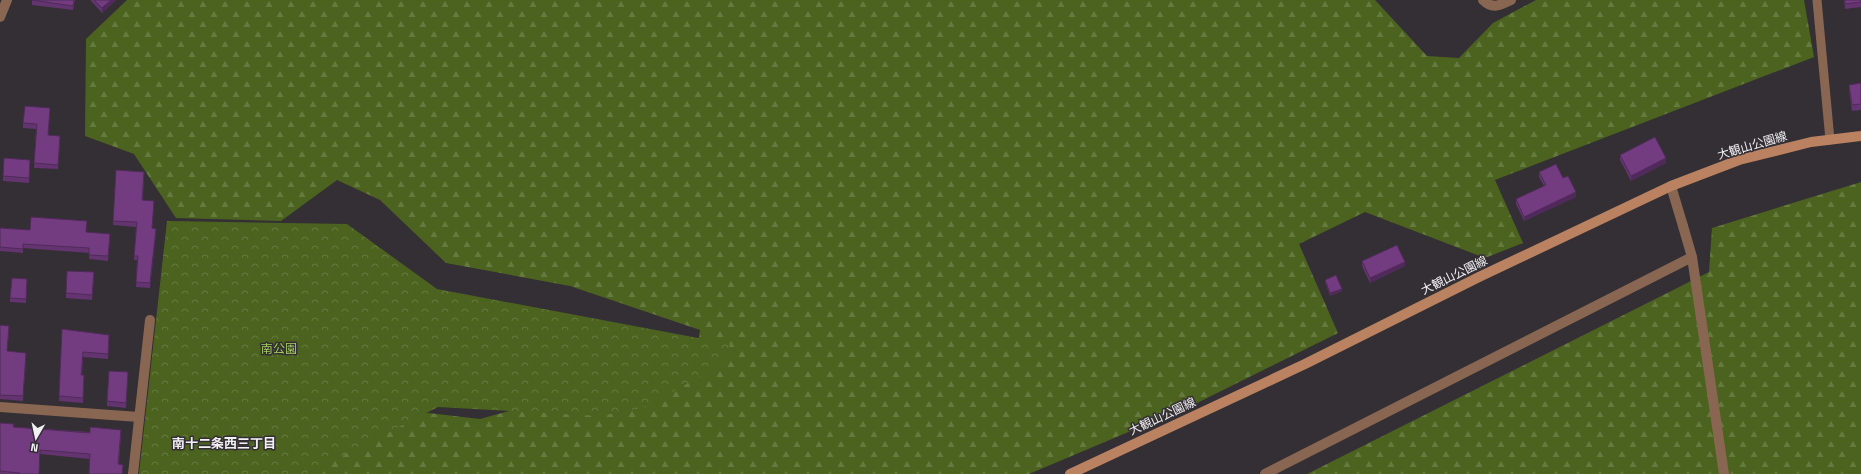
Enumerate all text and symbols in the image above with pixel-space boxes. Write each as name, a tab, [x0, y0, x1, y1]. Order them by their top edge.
street label: 大観山公園線	[1715, 126, 1789, 164]
street label: 大観山公園線	[1417, 251, 1491, 299]
park label: 南公園	[261, 339, 297, 358]
street label: 大観山公園線	[1125, 392, 1199, 440]
north arrow	[16, 418, 56, 458]
district label: 南十二条西三丁目	[172, 433, 276, 453]
text: N	[29, 439, 39, 456]

